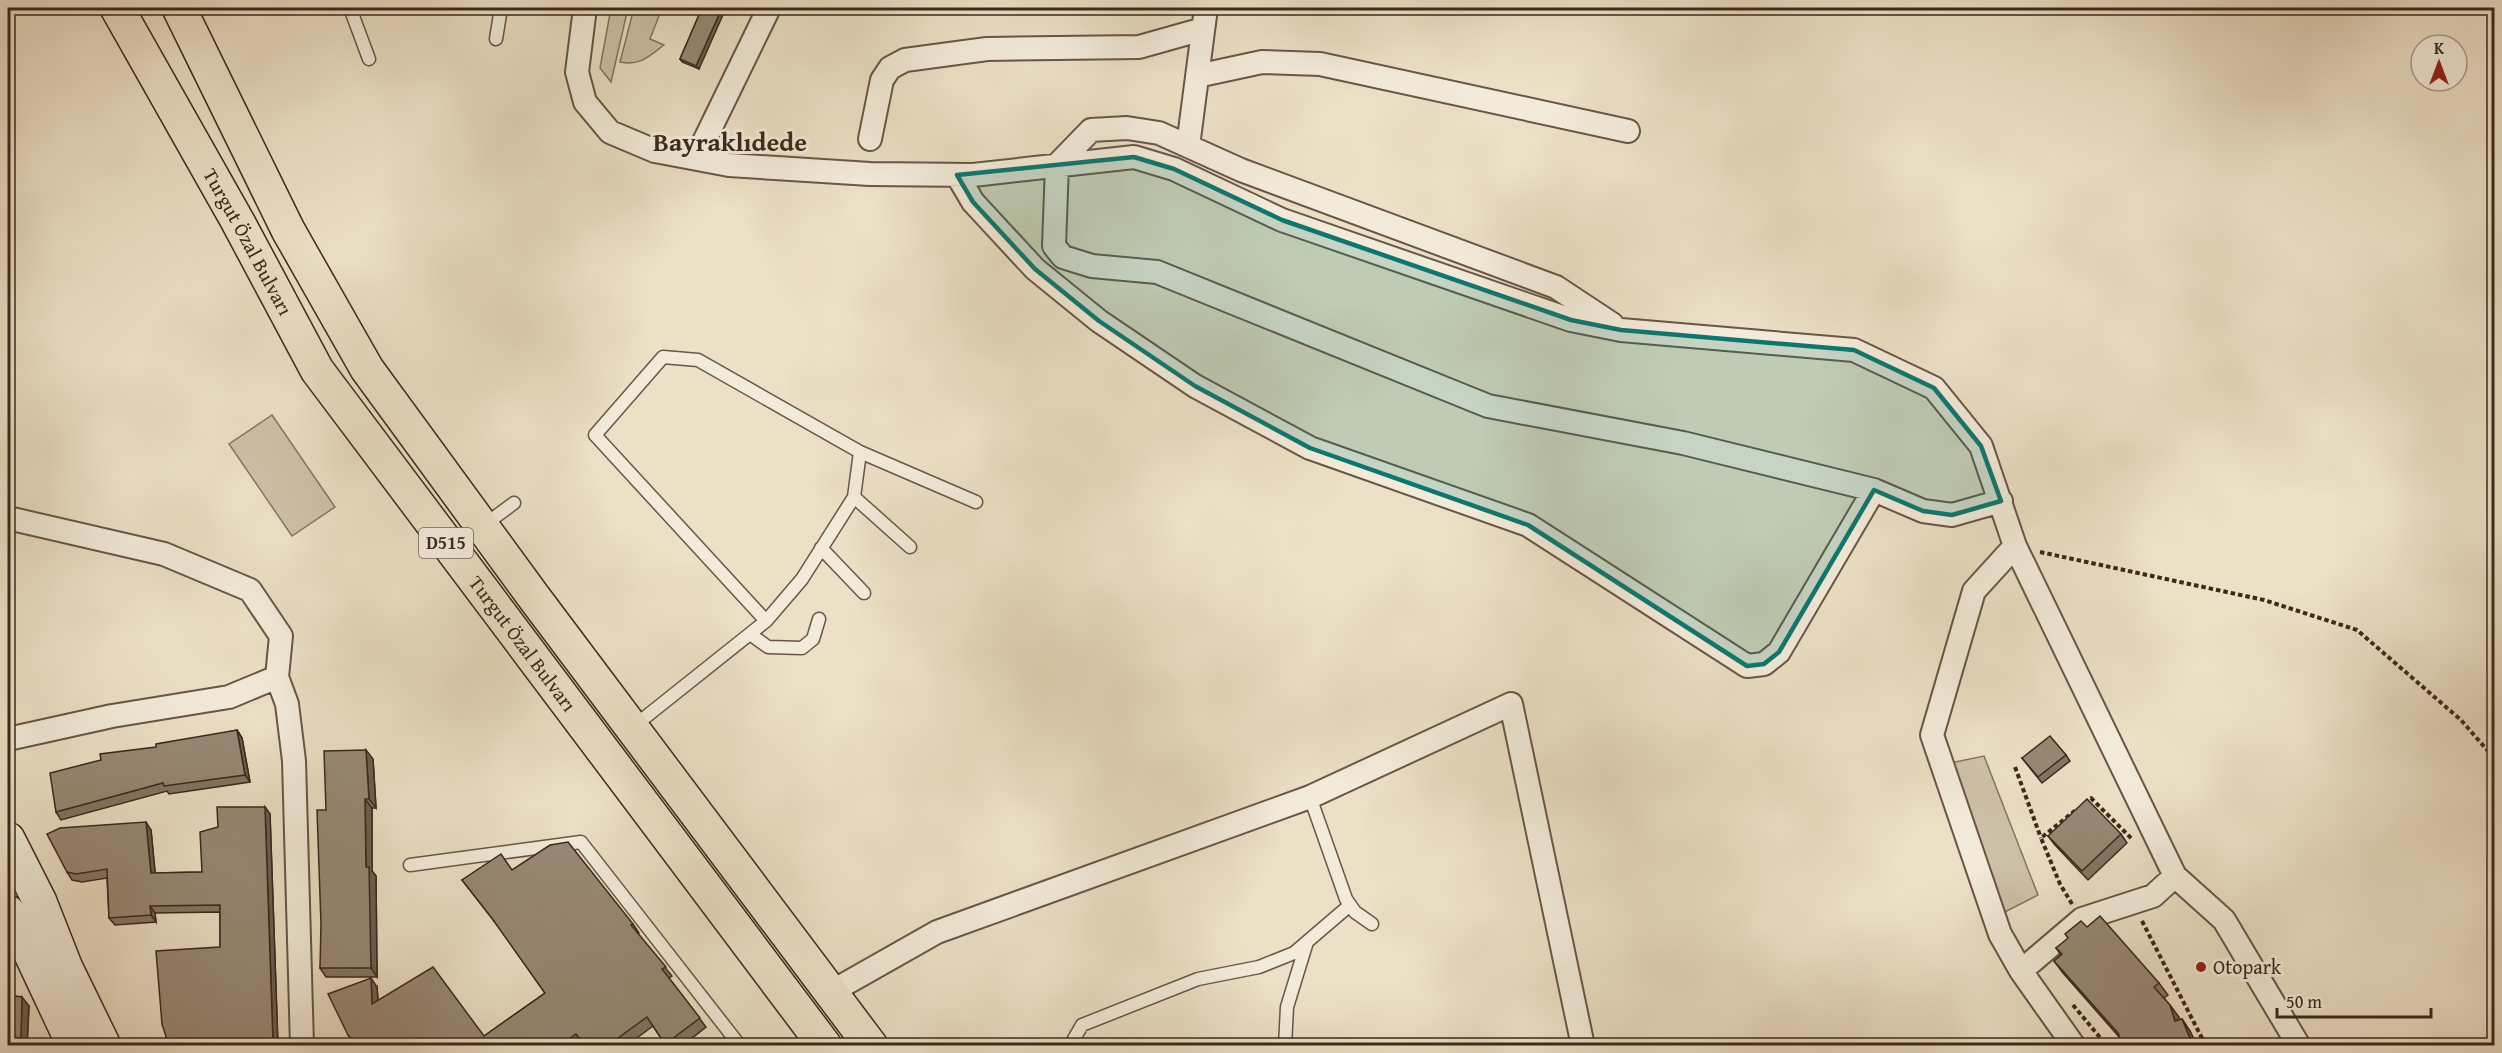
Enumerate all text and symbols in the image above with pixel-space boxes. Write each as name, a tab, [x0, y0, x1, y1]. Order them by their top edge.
north arrow	[2409, 33, 2469, 93]
text: K	[2434, 36, 2445, 60]
district label: Bayraklıdede	[653, 122, 807, 161]
street label: Turgut Özal Bulvarı	[196, 163, 300, 321]
road number: D515	[419, 528, 473, 558]
street label: Turgut Özal Bulvarı	[462, 569, 584, 718]
place label: Otopark	[2213, 952, 2282, 981]
marker: Otopark	[2194, 960, 2208, 974]
scale bar	[2277, 981, 2432, 1019]
text: 50 m	[2286, 988, 2322, 1015]

